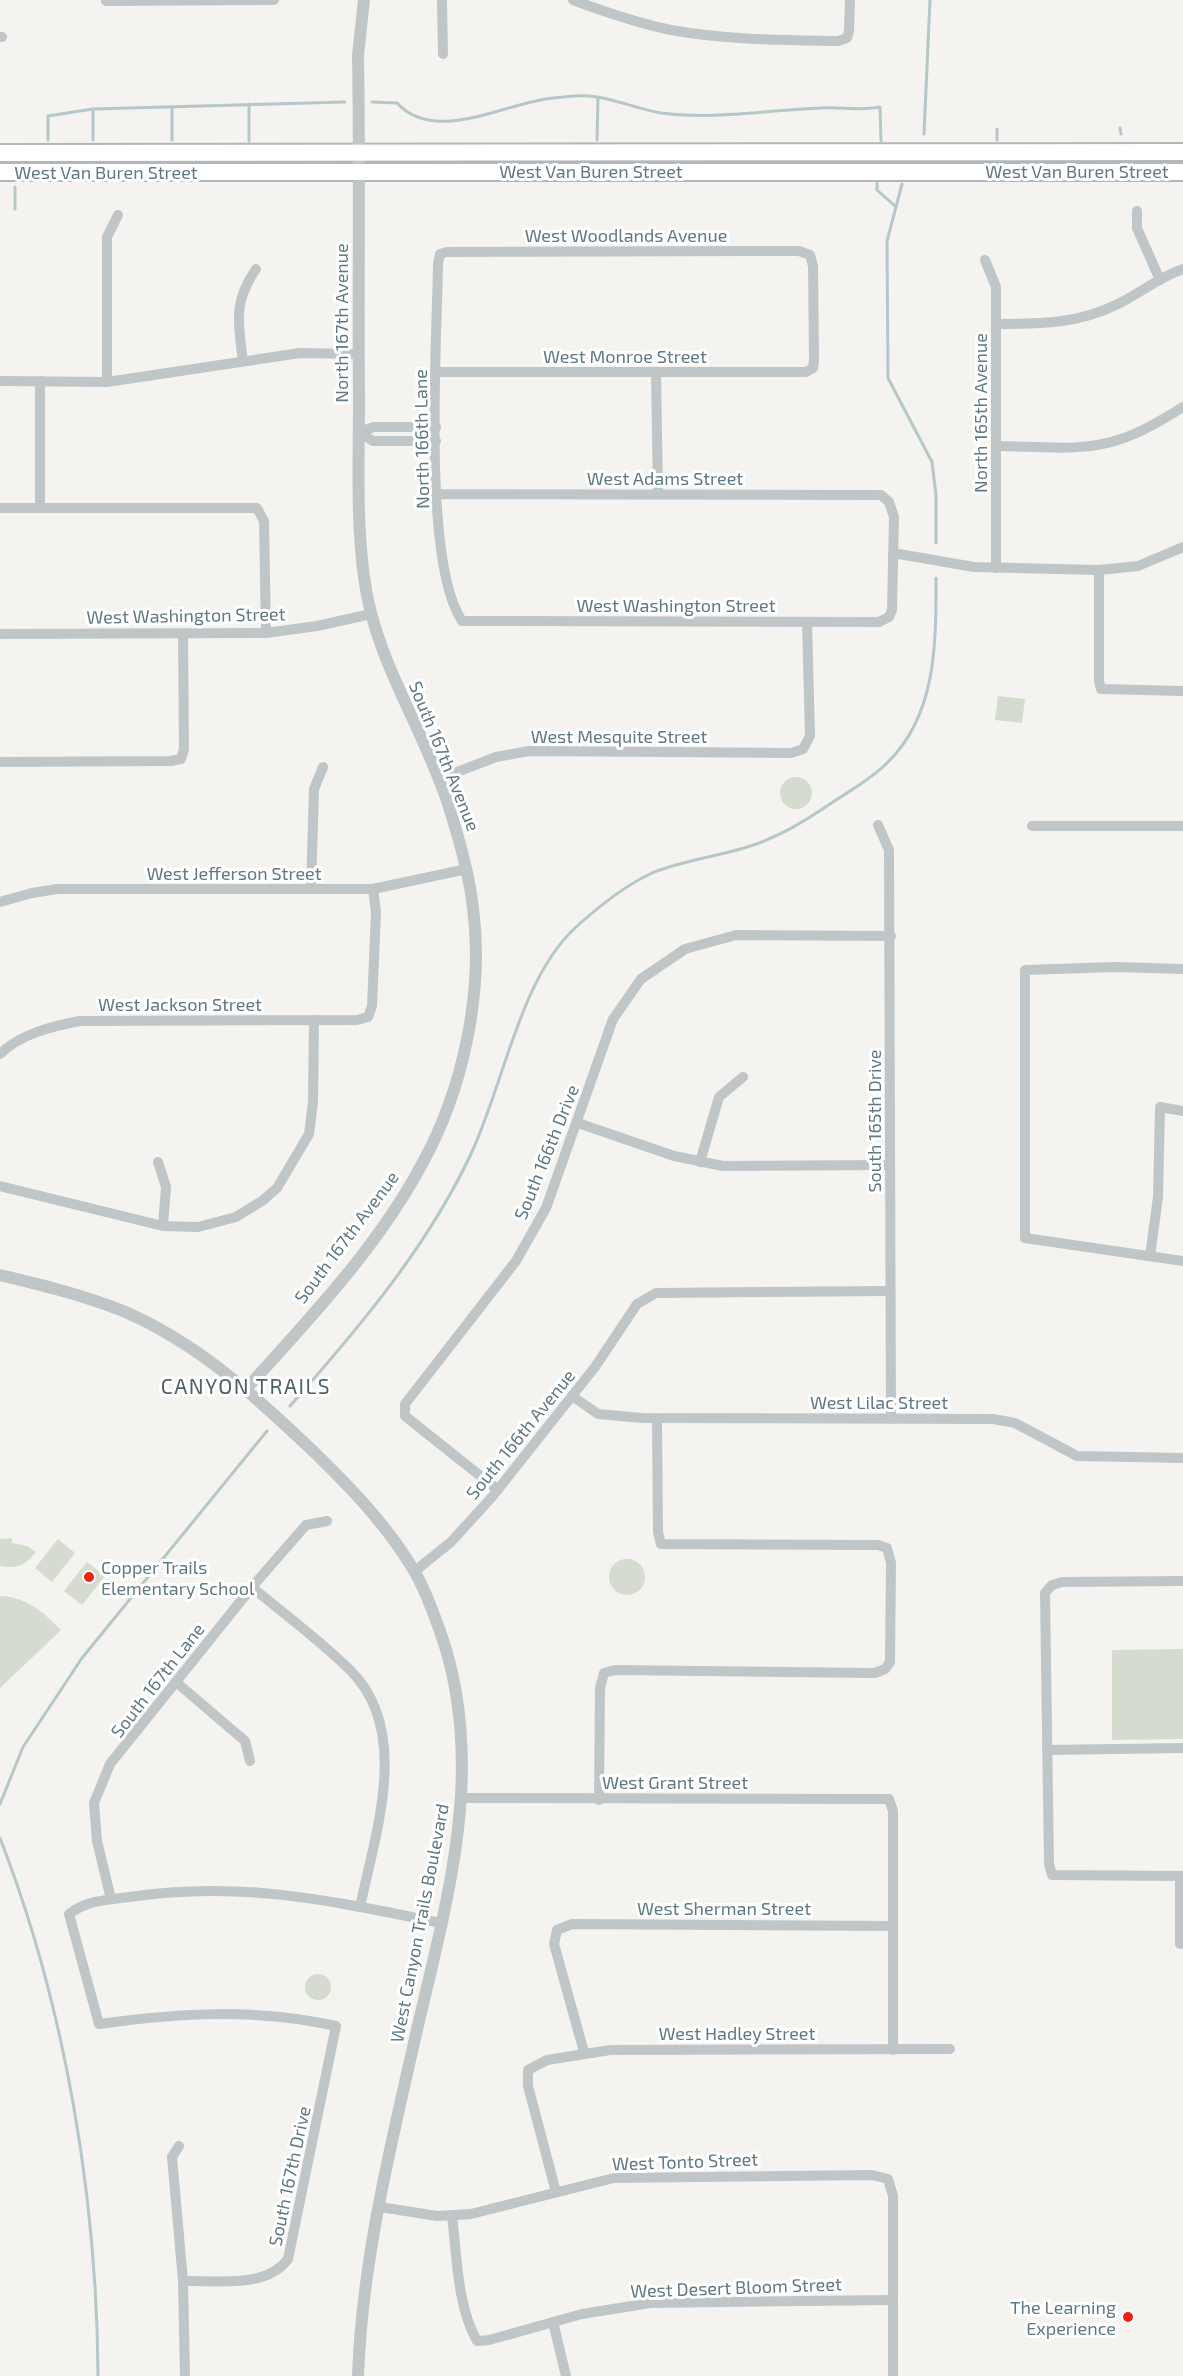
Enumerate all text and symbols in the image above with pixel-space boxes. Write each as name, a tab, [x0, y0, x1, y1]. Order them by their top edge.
street label: West Van Buren Street	[499, 160, 683, 182]
street label: West Van Buren Street	[985, 160, 1169, 182]
street label: West Van Buren Street	[14, 161, 198, 183]
street label: West Woodlands Avenue	[525, 224, 727, 246]
street label: North 167th Avenue	[330, 243, 352, 403]
street label: North 165th Avenue	[969, 333, 991, 493]
street label: West Monroe Street	[543, 345, 707, 367]
street label: North 166th Lane	[409, 369, 433, 509]
street label: West Adams Street	[587, 467, 743, 489]
street label: West Washington Street	[576, 594, 776, 616]
street label: West Washington Street	[86, 602, 286, 628]
street label: South 167th Avenue	[405, 678, 485, 834]
street label: West Mesquite Street	[531, 725, 707, 747]
street label: West Jefferson Street	[146, 862, 322, 884]
street label: West Jackson Street	[98, 993, 262, 1015]
street label: South 165th Drive	[863, 1049, 885, 1193]
street label: South 166th Drive	[509, 1081, 583, 1223]
street label: South 167th Avenue	[289, 1167, 403, 1307]
street label: South 166th Avenue	[461, 1365, 579, 1503]
district label: CANYON TRAILS	[161, 1373, 331, 1398]
street label: West Lilac Street	[810, 1391, 948, 1413]
place label: Copper Trails Elementary School	[101, 1556, 255, 1599]
marker: Copper Trails Elementary School	[82, 1570, 96, 1584]
street label: South 167th Lane	[105, 1618, 209, 1742]
street label: West Grant Street	[602, 1771, 748, 1793]
street label: West Canyon Trails Boulevard	[385, 1802, 453, 2044]
street label: West Sherman Street	[637, 1897, 811, 1919]
street label: West Hadley Street	[659, 2022, 816, 2044]
street label: South 167th Drive	[263, 2104, 315, 2248]
street label: West Tonto Street	[612, 2147, 759, 2175]
street label: West Desert Bloom Street	[630, 2272, 842, 2302]
place label: The Learning Experience	[1010, 2296, 1116, 2339]
marker: The Learning Experience	[1121, 2310, 1135, 2324]

